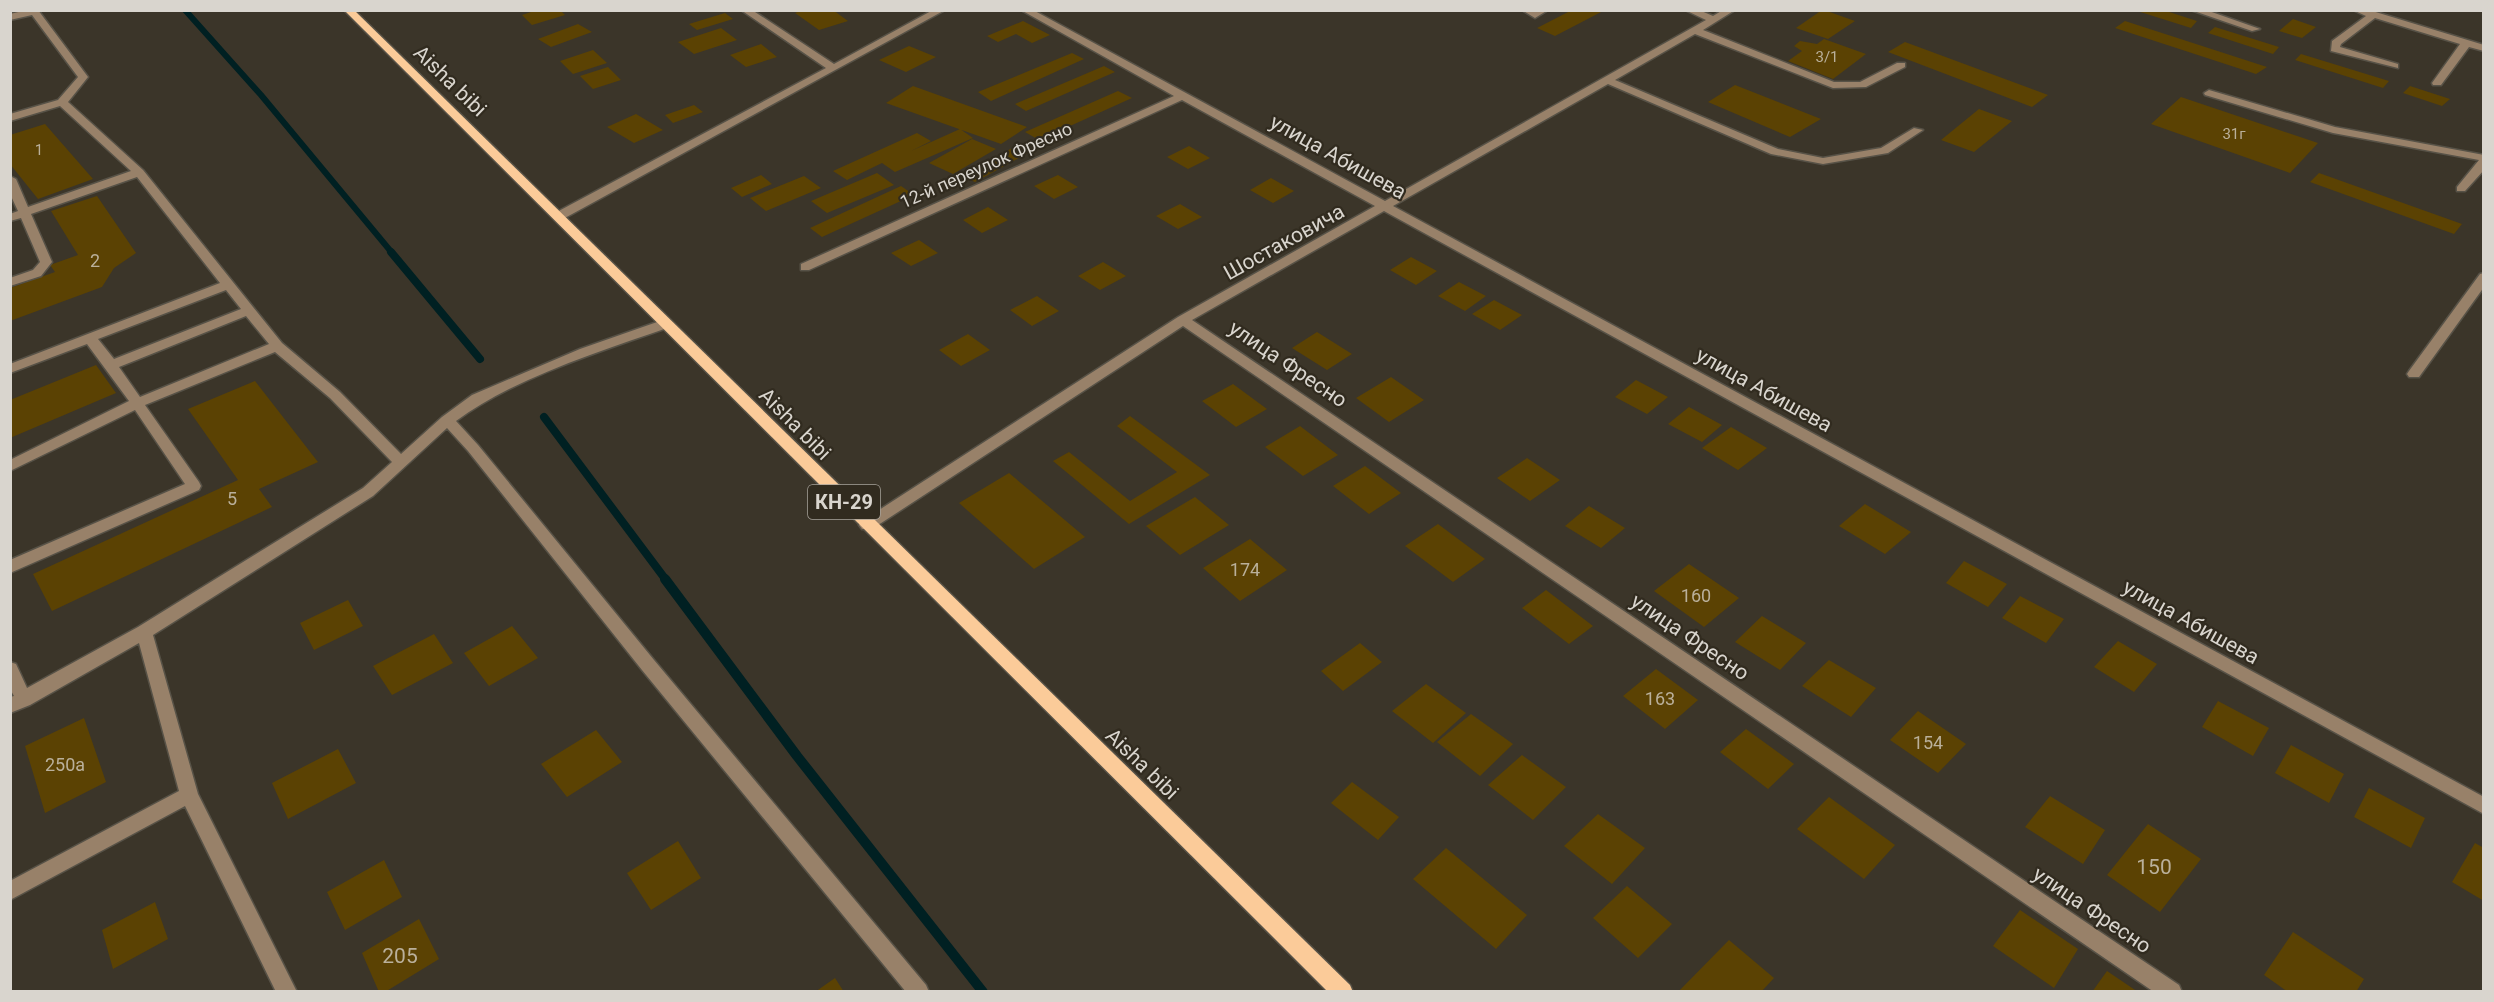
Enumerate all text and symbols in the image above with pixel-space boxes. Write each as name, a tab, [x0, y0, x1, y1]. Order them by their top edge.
street label: Aisha bibi	[409, 41, 491, 121]
house number: 3/1	[1815, 48, 1839, 66]
street label: улица Абишева	[1266, 110, 1410, 204]
street label: 12-й переулок Фресно	[897, 118, 1075, 212]
house number: 31г	[2222, 125, 2246, 143]
house number: 1	[35, 141, 43, 159]
street label: Шостаковича	[1220, 199, 1348, 285]
house number: 2	[90, 250, 100, 271]
street label: улица Фресно	[1224, 316, 1352, 412]
street label: улица Абишева	[1692, 343, 1836, 437]
street label: Aisha bibi	[754, 383, 836, 465]
road number: КН-29	[808, 485, 880, 519]
house number: 5	[227, 488, 237, 509]
house number: 174	[1230, 559, 1260, 580]
street label: улица Абишева	[2119, 575, 2263, 669]
house number: 160	[1681, 585, 1711, 606]
street label: улица Фресно	[1626, 589, 1754, 685]
house number: 163	[1645, 688, 1675, 709]
street label: Aisha bibi	[1101, 724, 1183, 804]
house number: 154	[1913, 732, 1943, 753]
house number: 250а	[45, 754, 85, 775]
house number: 150	[2136, 855, 2172, 879]
street label: улица Фресно	[2028, 862, 2156, 958]
house number: 205	[382, 944, 418, 968]

